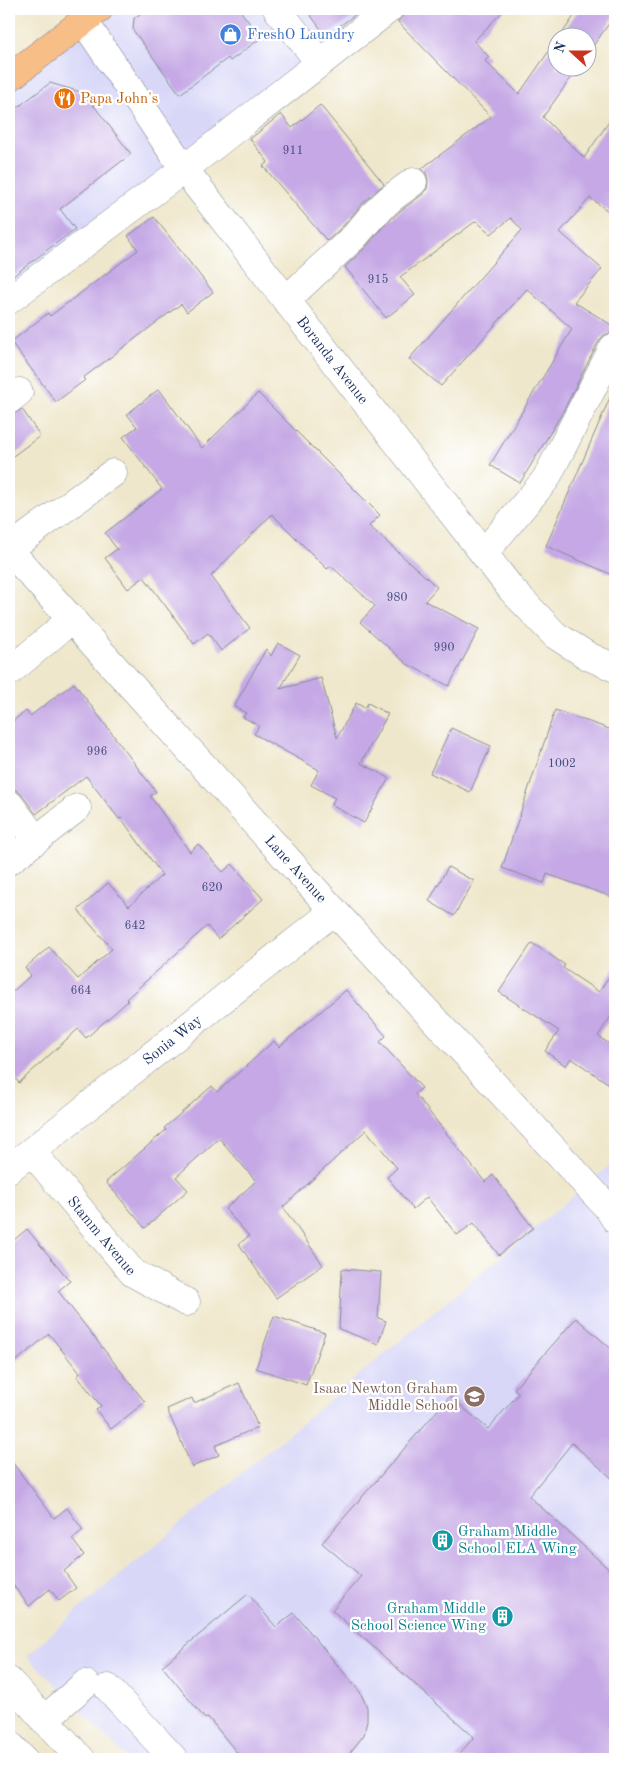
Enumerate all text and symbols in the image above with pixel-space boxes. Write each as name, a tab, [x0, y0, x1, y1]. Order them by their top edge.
shop icon: FreshO Laundry	[219, 22, 243, 46]
place label: FreshO Laundry	[247, 28, 355, 43]
north arrow	[546, 28, 596, 78]
text: N	[552, 40, 569, 55]
restaurant icon: Papa John's	[52, 86, 76, 110]
place label: Papa John's	[80, 92, 158, 107]
house number: 911	[283, 145, 303, 157]
house number: 915	[368, 273, 388, 286]
street label: Boranda Avenue	[293, 314, 370, 408]
house number: 980	[387, 592, 407, 604]
house number: 990	[434, 642, 454, 654]
house number: 996	[87, 746, 107, 758]
house number: 1002	[548, 758, 576, 770]
street label: Lane Avenue	[261, 833, 329, 906]
house number: 620	[202, 882, 222, 894]
house number: 642	[125, 920, 145, 932]
house number: 664	[71, 985, 91, 997]
street label: Sonia Way	[141, 1013, 205, 1069]
street label: Stamm Avenue	[64, 1194, 138, 1279]
place label: Isaac Newton Graham Middle School	[313, 1382, 458, 1414]
school or university icon: Isaac Newton Graham Middle School	[462, 1385, 486, 1409]
place label: Graham Middle School ELA Wing	[458, 1525, 577, 1557]
building icon: Graham Middle School ELA Wing	[430, 1528, 454, 1552]
place label: Graham Middle School Science Wing	[351, 1602, 486, 1634]
building icon: Graham Middle School Science Wing	[490, 1605, 514, 1629]

